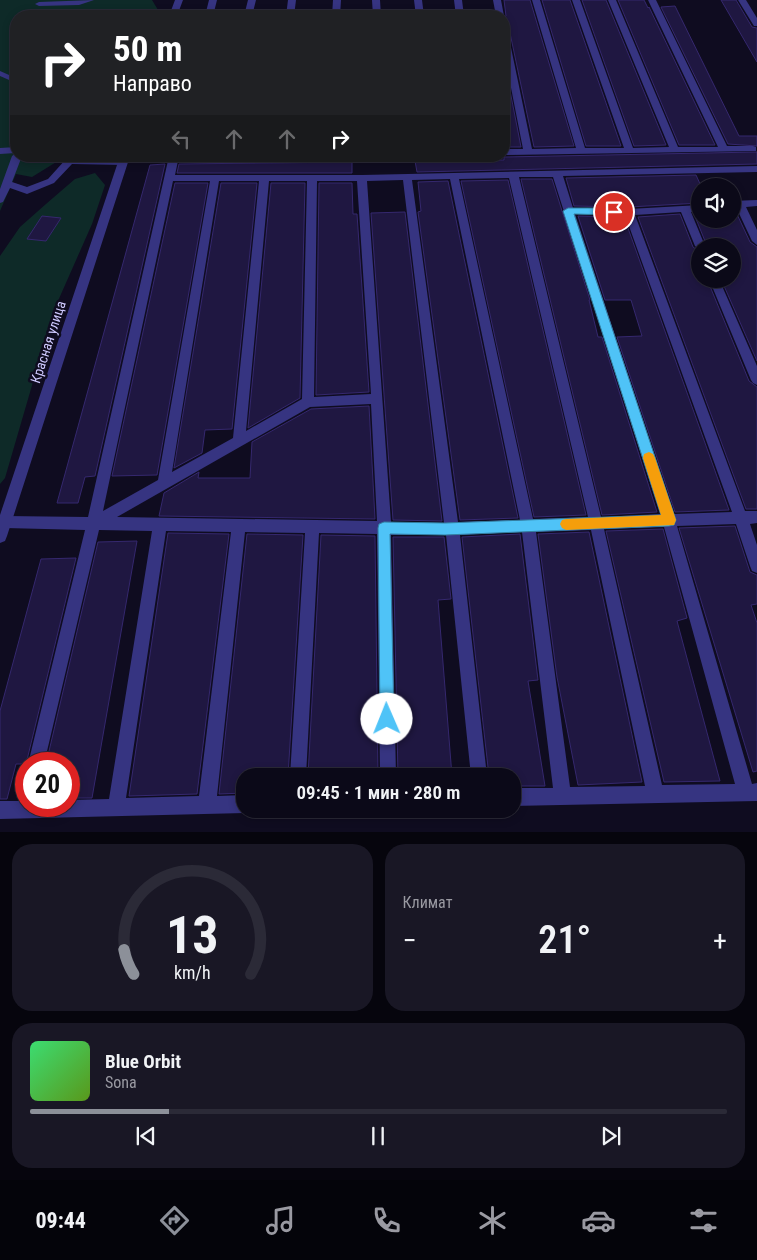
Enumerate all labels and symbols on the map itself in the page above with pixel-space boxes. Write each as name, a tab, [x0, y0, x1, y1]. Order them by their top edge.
pin	[593, 191, 635, 233]
street label: Красная улица	[27, 299, 69, 385]
position arrow	[360, 692, 412, 744]
speed limit sign: 20	[15, 752, 80, 817]

